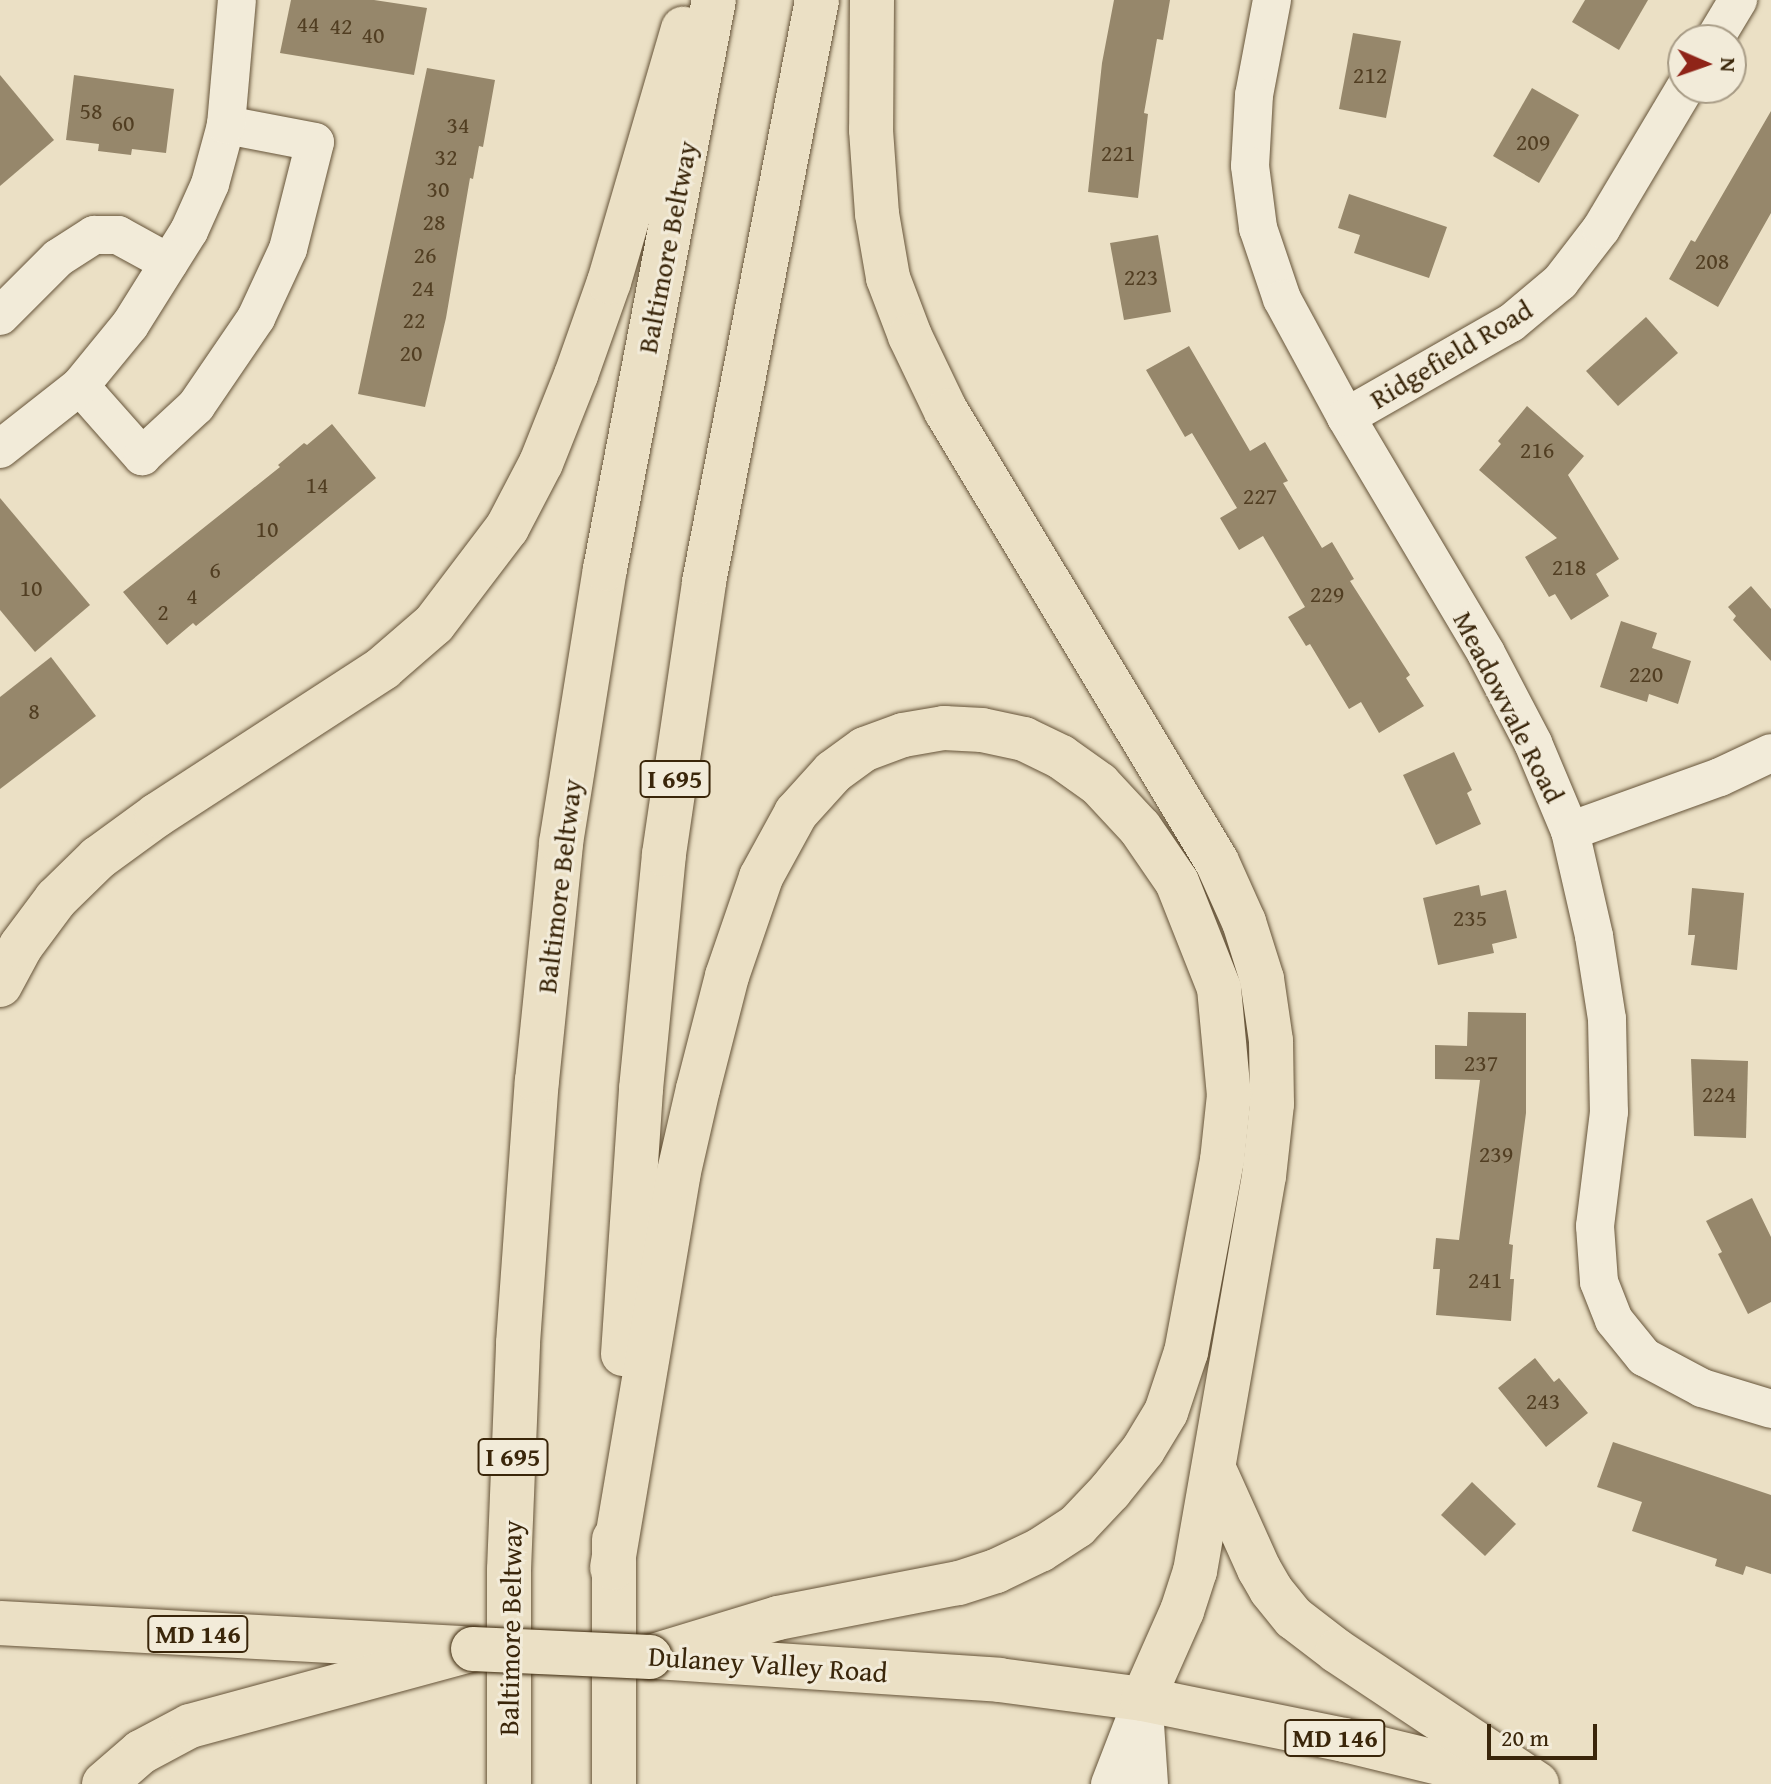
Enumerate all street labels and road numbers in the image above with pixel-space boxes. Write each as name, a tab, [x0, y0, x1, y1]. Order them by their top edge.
street label: Baltimore Beltway	[630, 138, 704, 356]
street label: Ridgefield Road	[1364, 292, 1538, 416]
street label: Meadowvale Road	[1446, 606, 1572, 808]
road number: I 695	[639, 757, 711, 801]
street label: Baltimore Beltway	[529, 777, 589, 995]
road number: I 695	[477, 1435, 549, 1479]
street label: Baltimore Beltway	[491, 1520, 529, 1736]
road number: MD 146	[146, 1612, 250, 1656]
street label: Dulaney Valley Road	[647, 1639, 889, 1689]
road number: MD 146	[1283, 1716, 1387, 1760]

